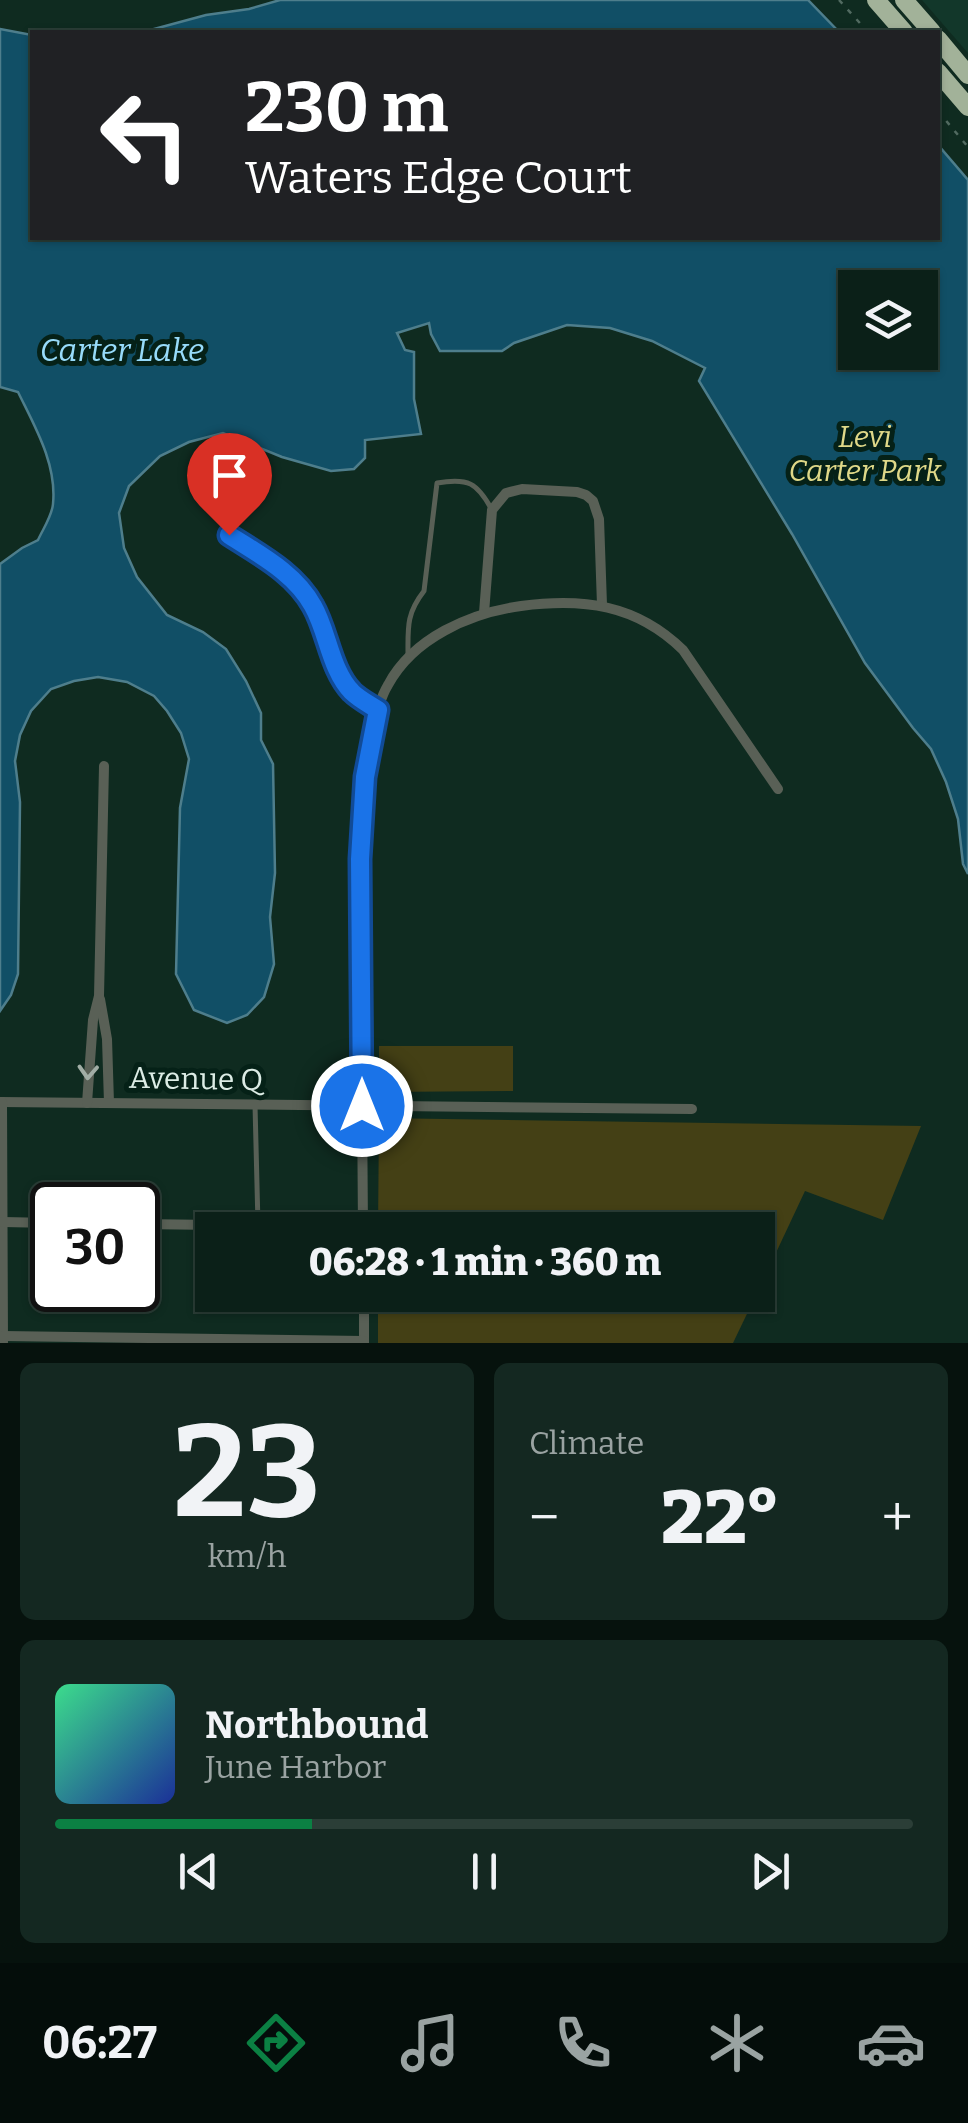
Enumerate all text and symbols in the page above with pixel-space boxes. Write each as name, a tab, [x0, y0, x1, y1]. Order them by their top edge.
text: 230 m	[245, 66, 449, 150]
icon: left	[80, 70, 210, 200]
text: Waters Edge Court	[245, 151, 632, 205]
map controls	[838, 270, 938, 370]
button: layers	[838, 270, 938, 370]
water label: Carter Lake	[40, 331, 204, 369]
park label: Levi Carter Park	[788, 419, 942, 489]
pin	[187, 433, 272, 536]
icon: arrive	[202, 448, 257, 503]
position arrow	[310, 1054, 414, 1158]
street label: Avenue Q	[129, 1060, 266, 1098]
one-way arrow	[78, 1064, 99, 1080]
speed limit sign: 30	[30, 1182, 160, 1312]
text: 06:28 · 1 min · 360 m	[309, 1239, 661, 1285]
text: 23	[173, 1394, 321, 1550]
text: Climate	[529, 1424, 644, 1462]
text: 22°	[661, 1473, 780, 1563]
text: −	[529, 1485, 559, 1551]
text: +	[882, 1485, 913, 1551]
text: km/h	[207, 1537, 287, 1575]
text: Northbound	[205, 1702, 428, 1748]
text: June Harbor	[205, 1748, 386, 1786]
icon: previous	[171, 1844, 226, 1899]
icon: pause	[457, 1844, 512, 1899]
icon: next	[743, 1844, 798, 1899]
icon: directions	[241, 2008, 311, 2078]
icon: music	[395, 2008, 465, 2078]
icon: phone	[548, 2008, 618, 2078]
icon: climate	[702, 2008, 772, 2078]
icon: car	[856, 2008, 926, 2078]
text: 06:27	[42, 2016, 157, 2070]

